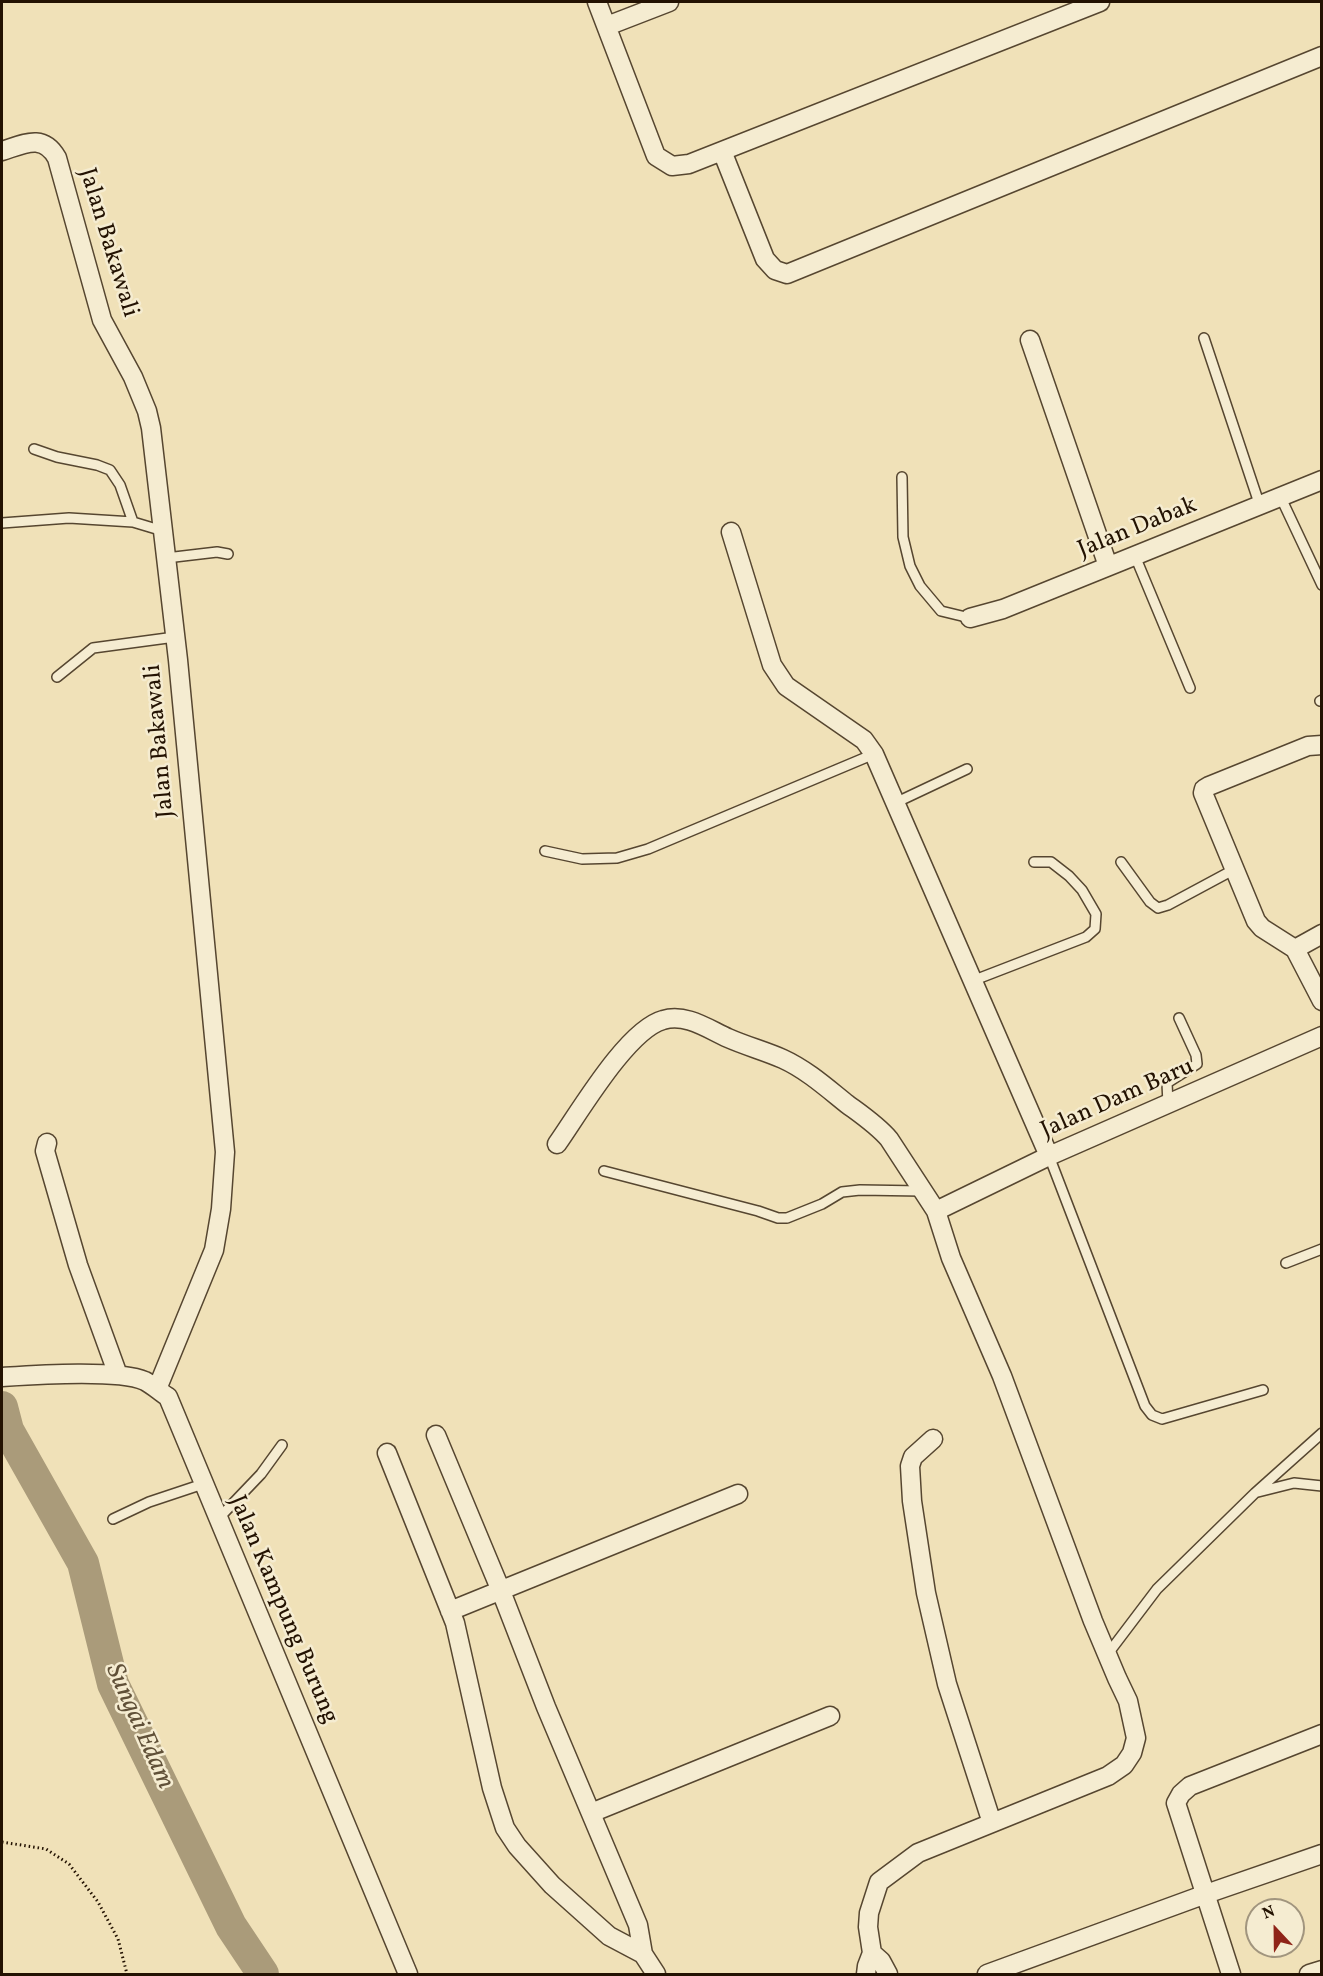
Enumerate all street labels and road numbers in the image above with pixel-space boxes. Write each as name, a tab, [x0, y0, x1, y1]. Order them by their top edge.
street label: Jalan Bakawali	[71, 165, 143, 321]
street label: Jalan Dabak	[1074, 492, 1202, 566]
street label: Jalan Bakawali	[140, 663, 182, 819]
street label: Jalan Dam Baru	[1037, 1053, 1199, 1147]
street label: Jalan Kampung Burung	[221, 1492, 343, 1728]

